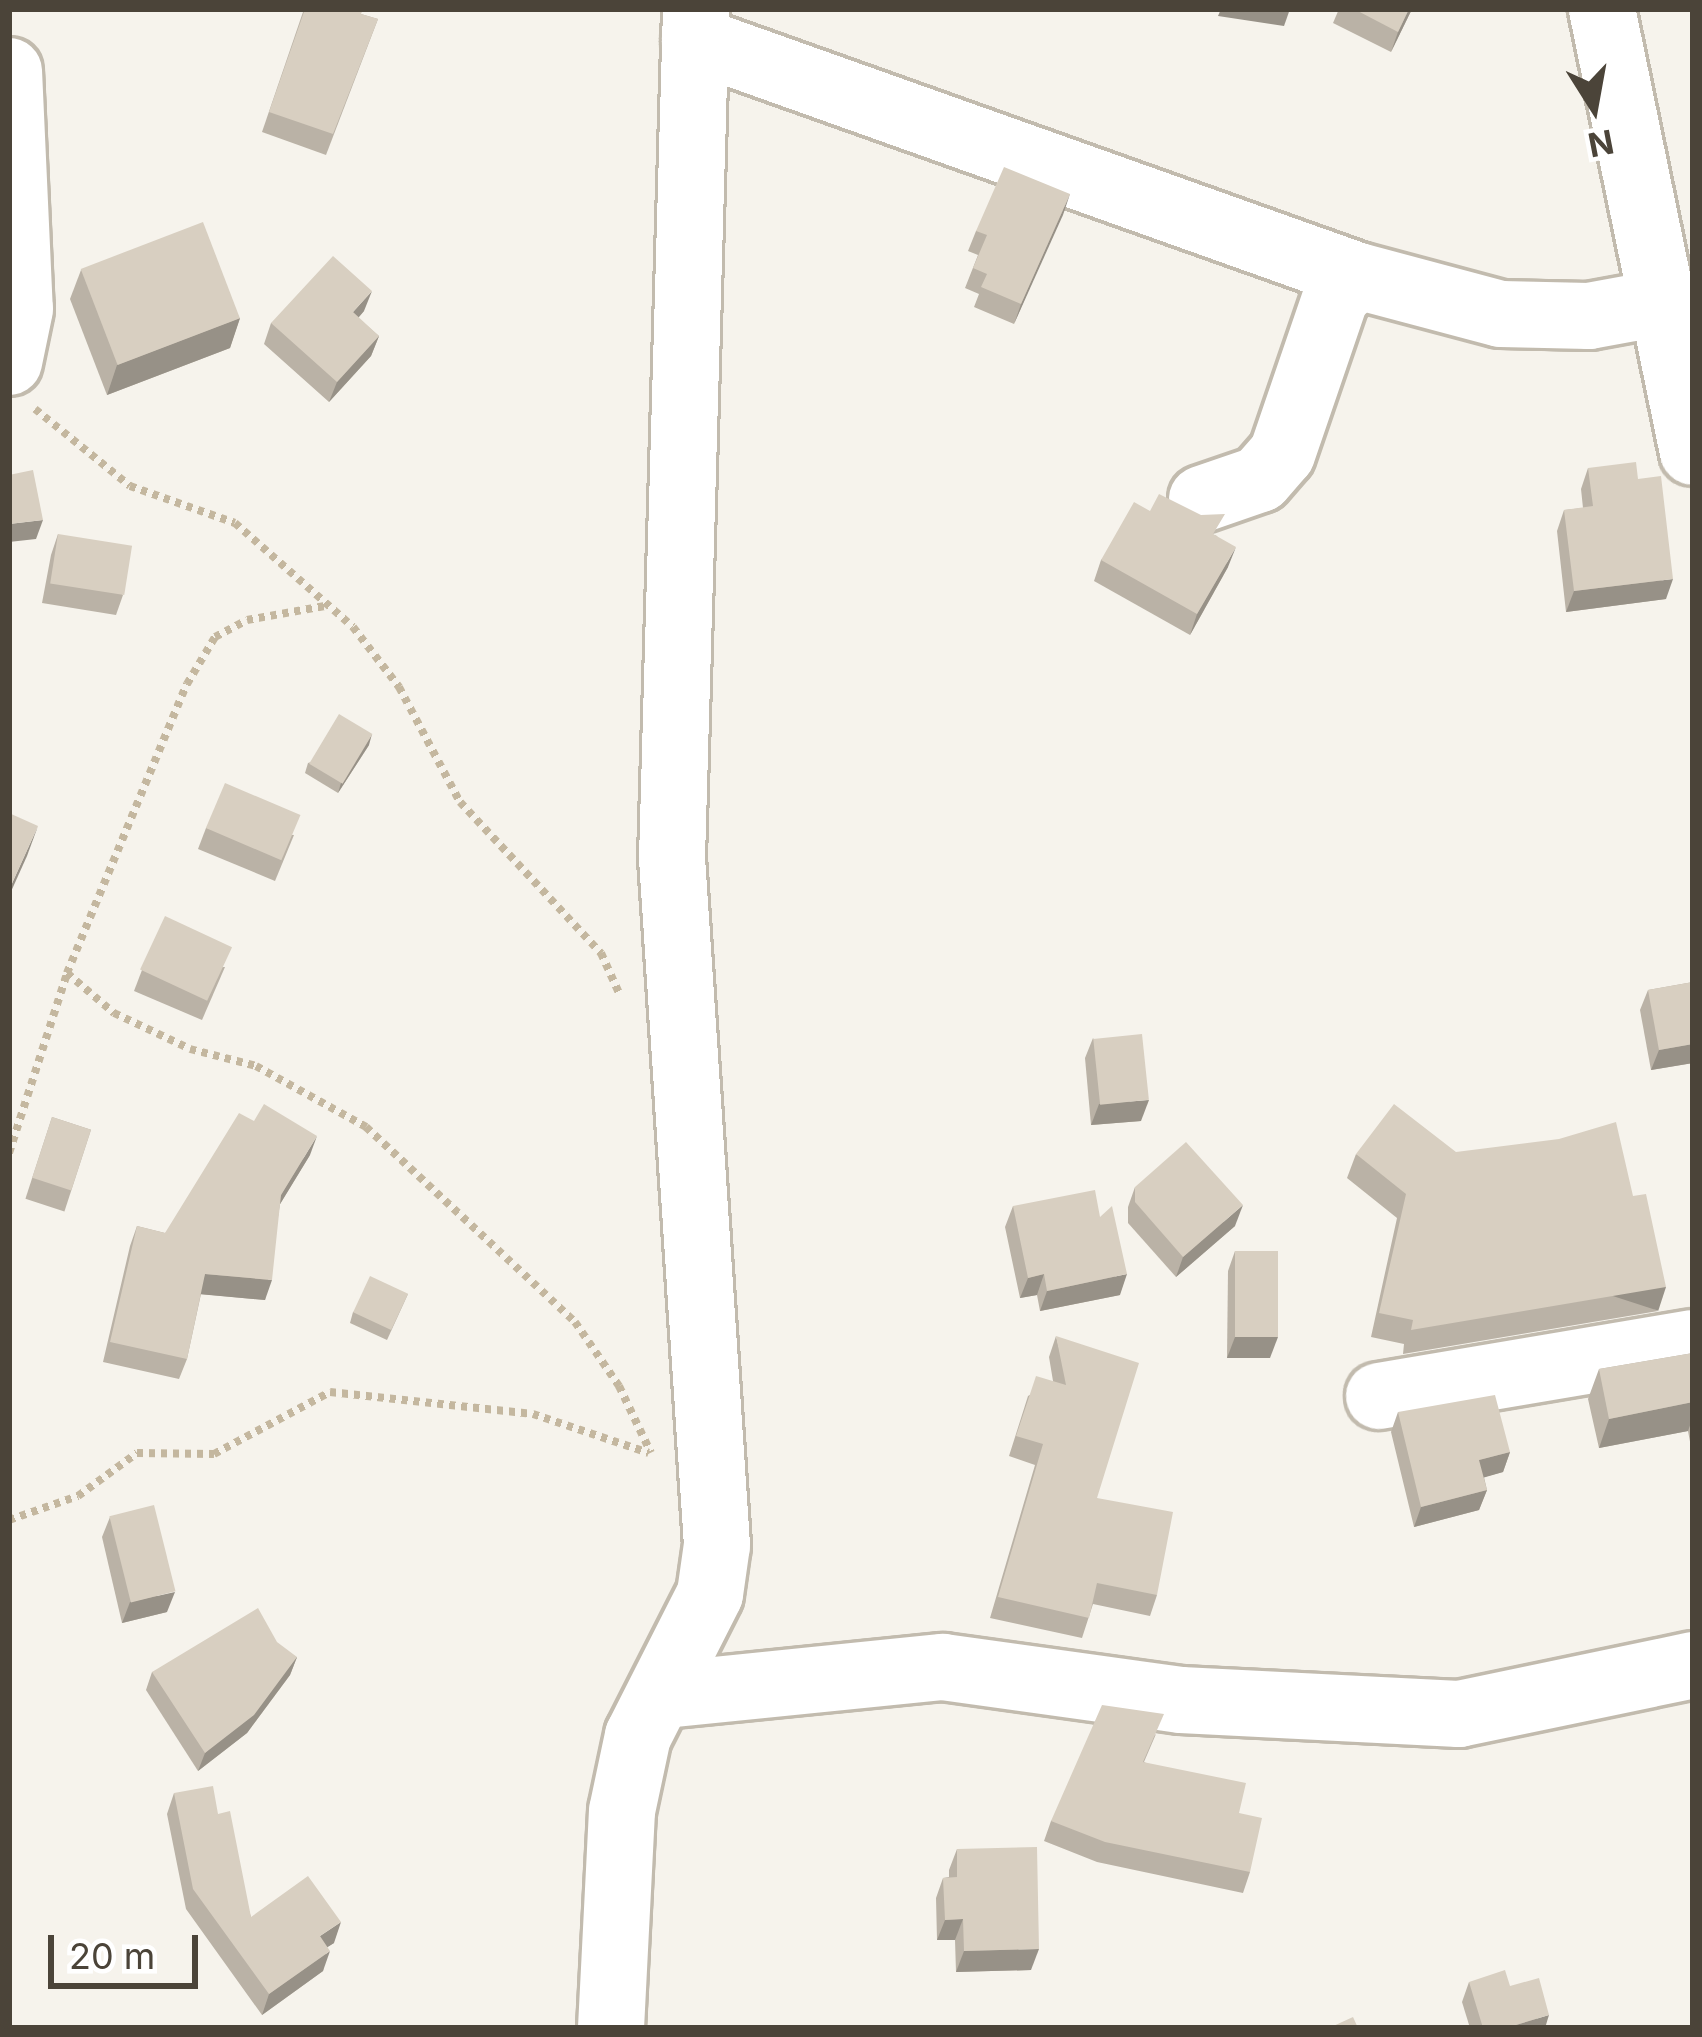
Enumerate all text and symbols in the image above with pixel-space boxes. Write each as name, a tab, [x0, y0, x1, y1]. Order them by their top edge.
north arrow	[1534, 48, 1654, 168]
text: N	[1585, 121, 1617, 165]
scale bar	[54, 1911, 204, 1985]
text: 20 m	[69, 1934, 155, 1978]

